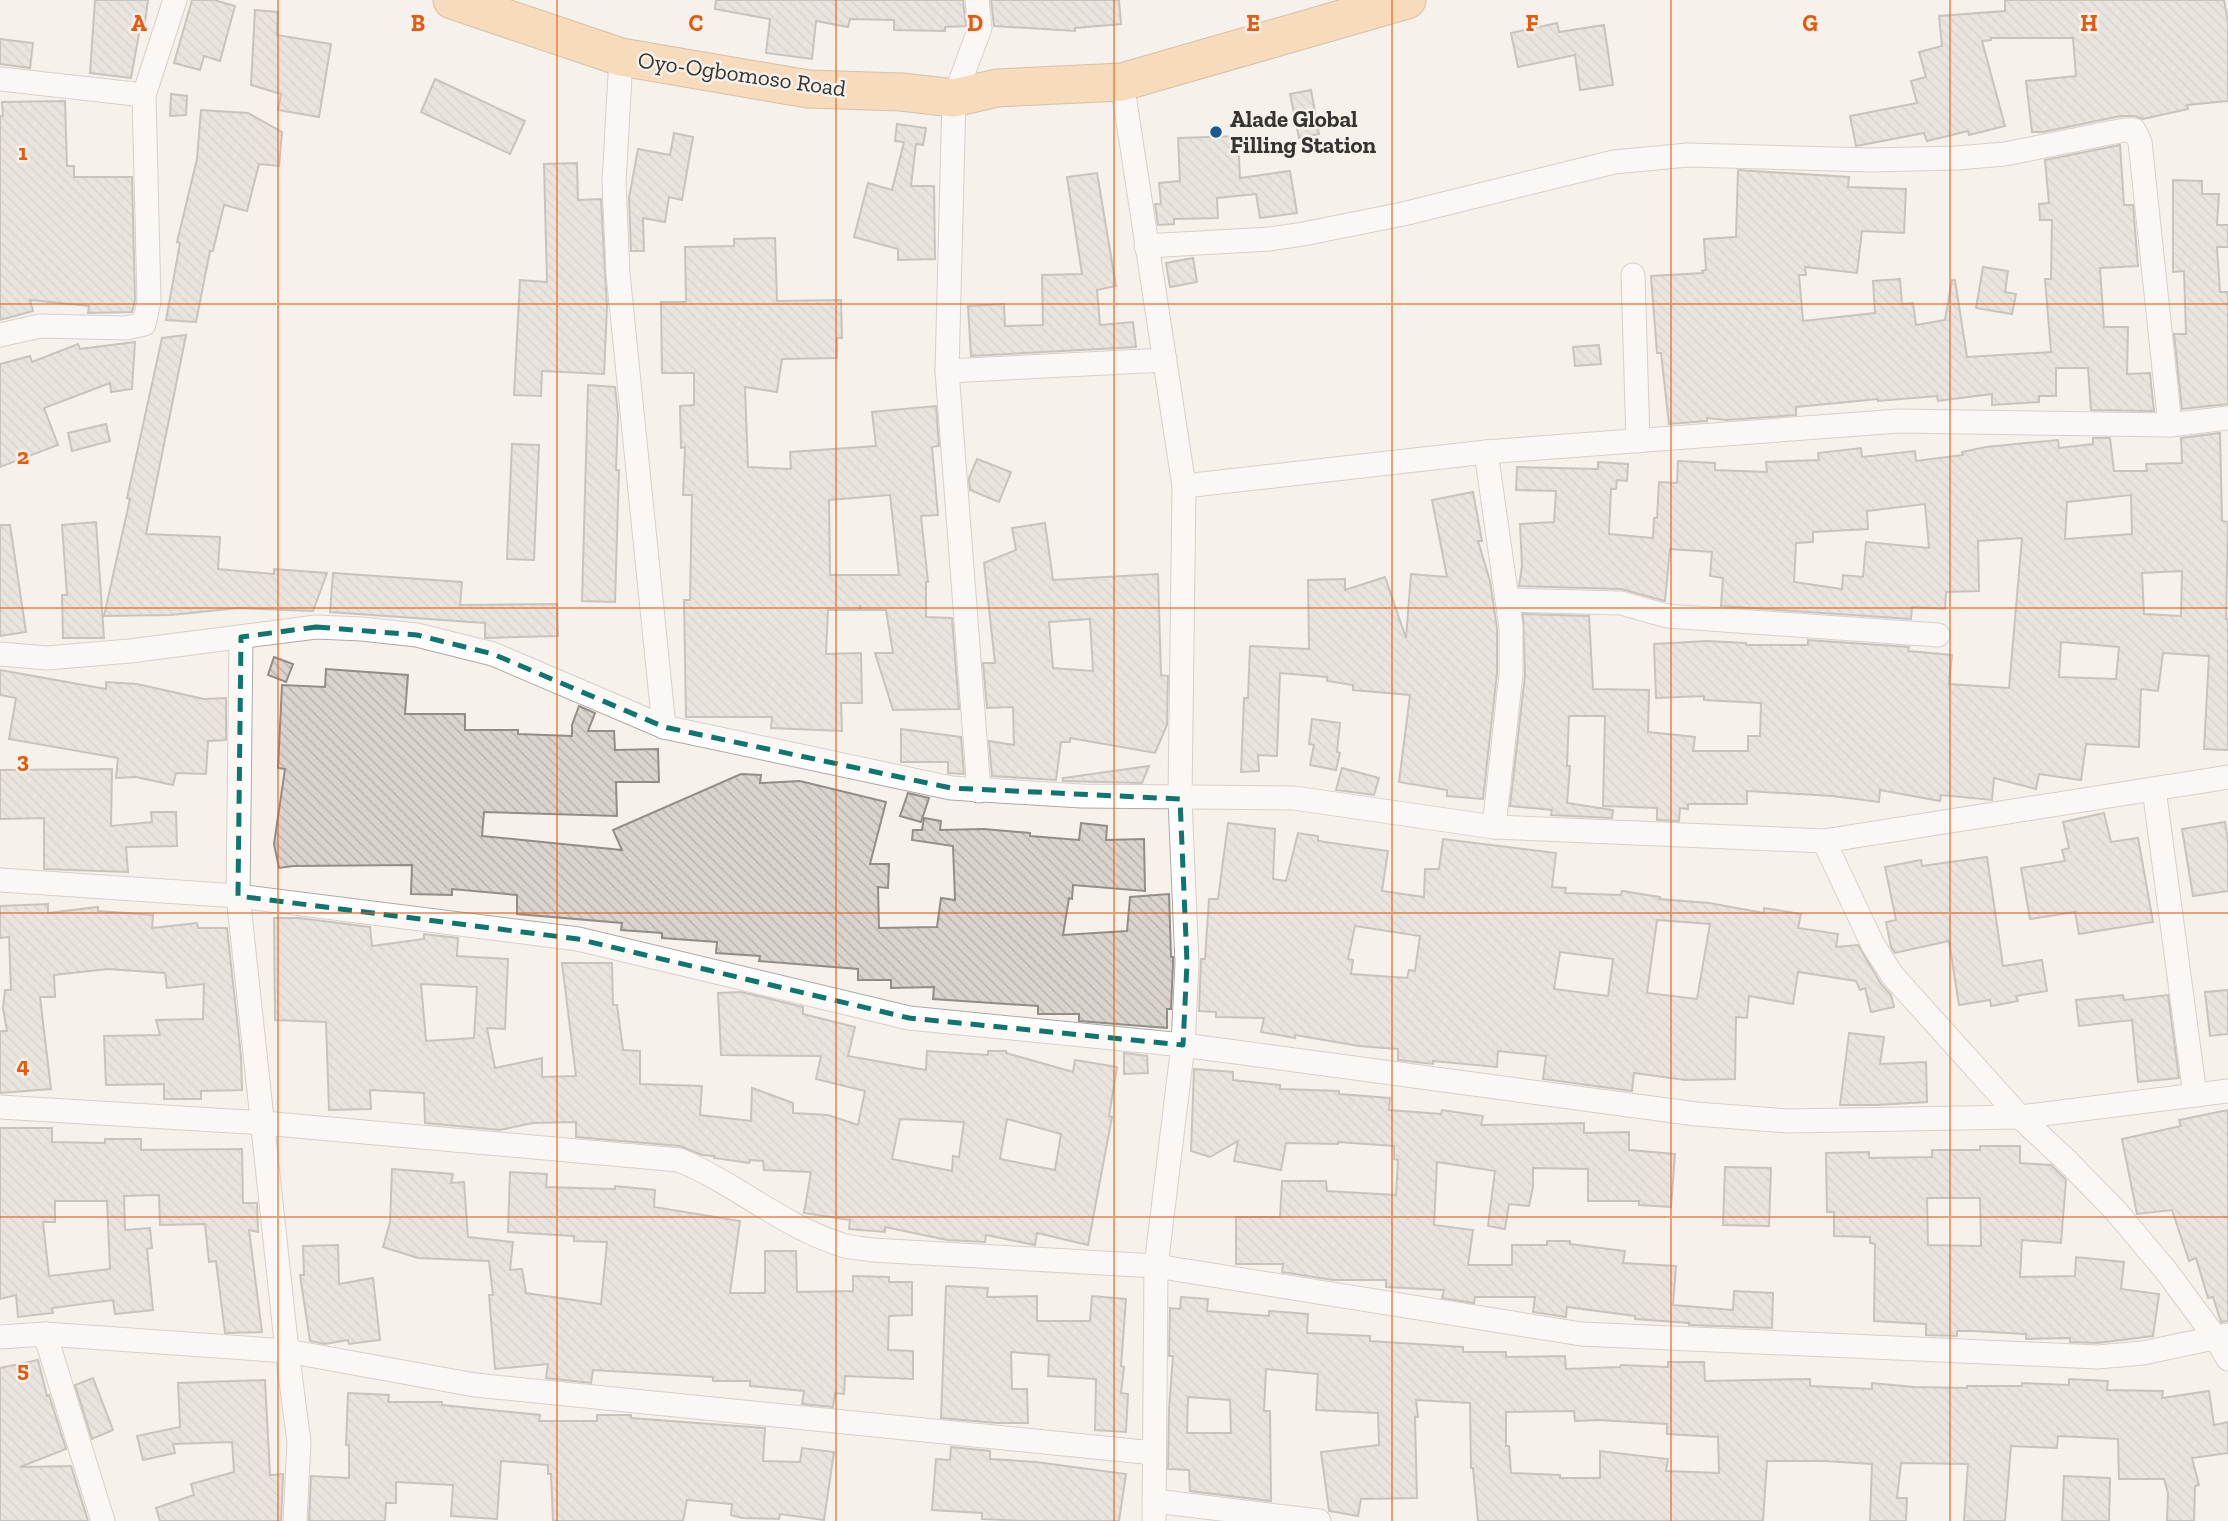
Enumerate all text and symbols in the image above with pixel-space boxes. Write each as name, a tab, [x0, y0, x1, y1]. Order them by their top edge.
text: A	[131, 9, 147, 37]
text: B	[411, 9, 425, 37]
text: C	[689, 9, 703, 37]
text: D	[967, 9, 983, 37]
text: E	[1246, 9, 1260, 37]
text: F	[1525, 9, 1539, 37]
text: G	[1802, 9, 1818, 37]
text: H	[2080, 9, 2098, 37]
street label: Oyo-Ogbomoso Road	[636, 46, 848, 103]
place label: Alade Global Filling Station	[1230, 105, 1377, 159]
marker: Alade Global Filling Station	[1208, 124, 1224, 140]
text: 1	[18, 138, 28, 166]
text: 2	[17, 442, 29, 470]
text: 3	[17, 746, 29, 774]
text: 4	[16, 1051, 30, 1079]
text: 5	[17, 1355, 29, 1383]

